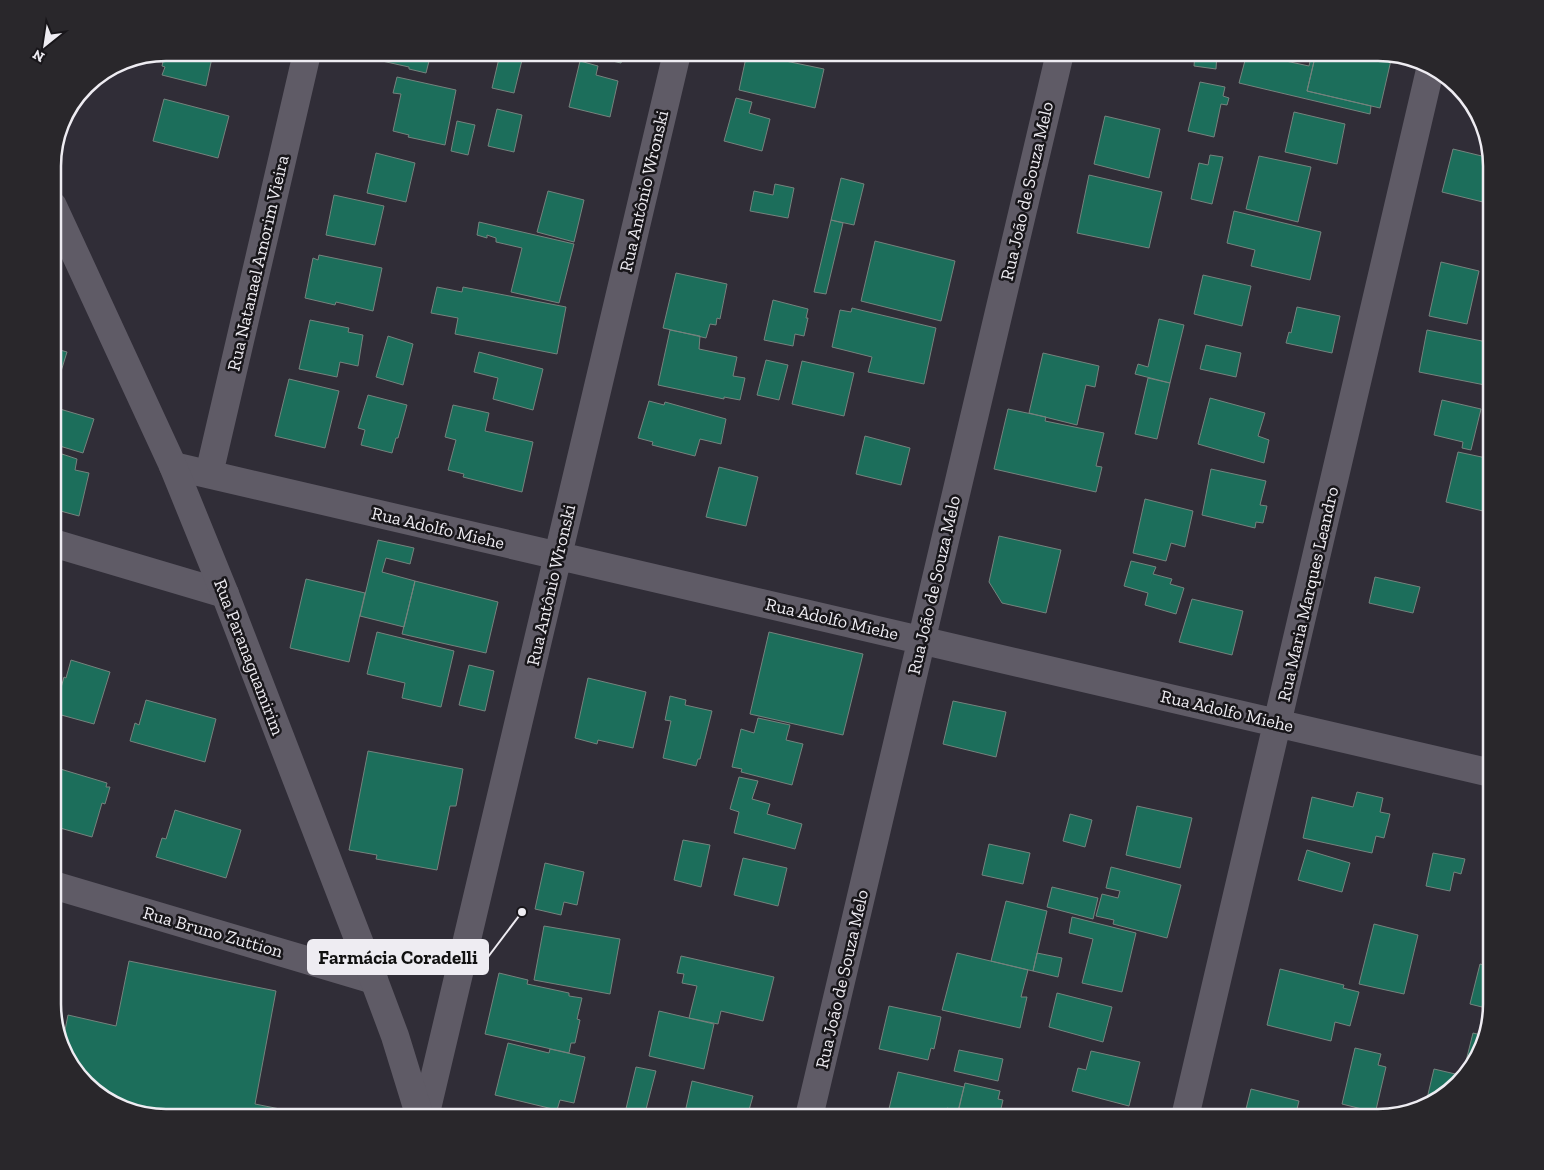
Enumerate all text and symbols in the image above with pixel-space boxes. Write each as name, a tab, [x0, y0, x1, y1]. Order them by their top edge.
north arrow	[20, 20, 70, 70]
text: N	[30, 46, 48, 66]
street label: Rua João de Souza Melo	[996, 99, 1058, 283]
street label: Rua Antônio Wronski	[615, 108, 673, 274]
street label: Rua Natanael Amorim Vieira	[222, 153, 294, 373]
street label: Rua Maria Marques Leandro	[1273, 484, 1343, 704]
street label: Rua João de Souza Melo	[903, 493, 965, 677]
street label: Rua Adolfo Miehe	[369, 502, 507, 554]
street label: Rua Antônio Wronski	[522, 502, 580, 668]
street label: Rua Paranaguamirim	[209, 576, 289, 739]
street label: Rua Adolfo Miehe	[763, 593, 901, 645]
street label: Rua Adolfo Miehe	[1158, 685, 1296, 737]
street label: Rua João de Souza Melo	[811, 887, 873, 1071]
street label: Rua Bruno Zuttion	[141, 902, 286, 963]
callout: Farmácia Coradelli	[308, 940, 488, 974]
text: Farmácia Coradelli	[318, 946, 478, 969]

